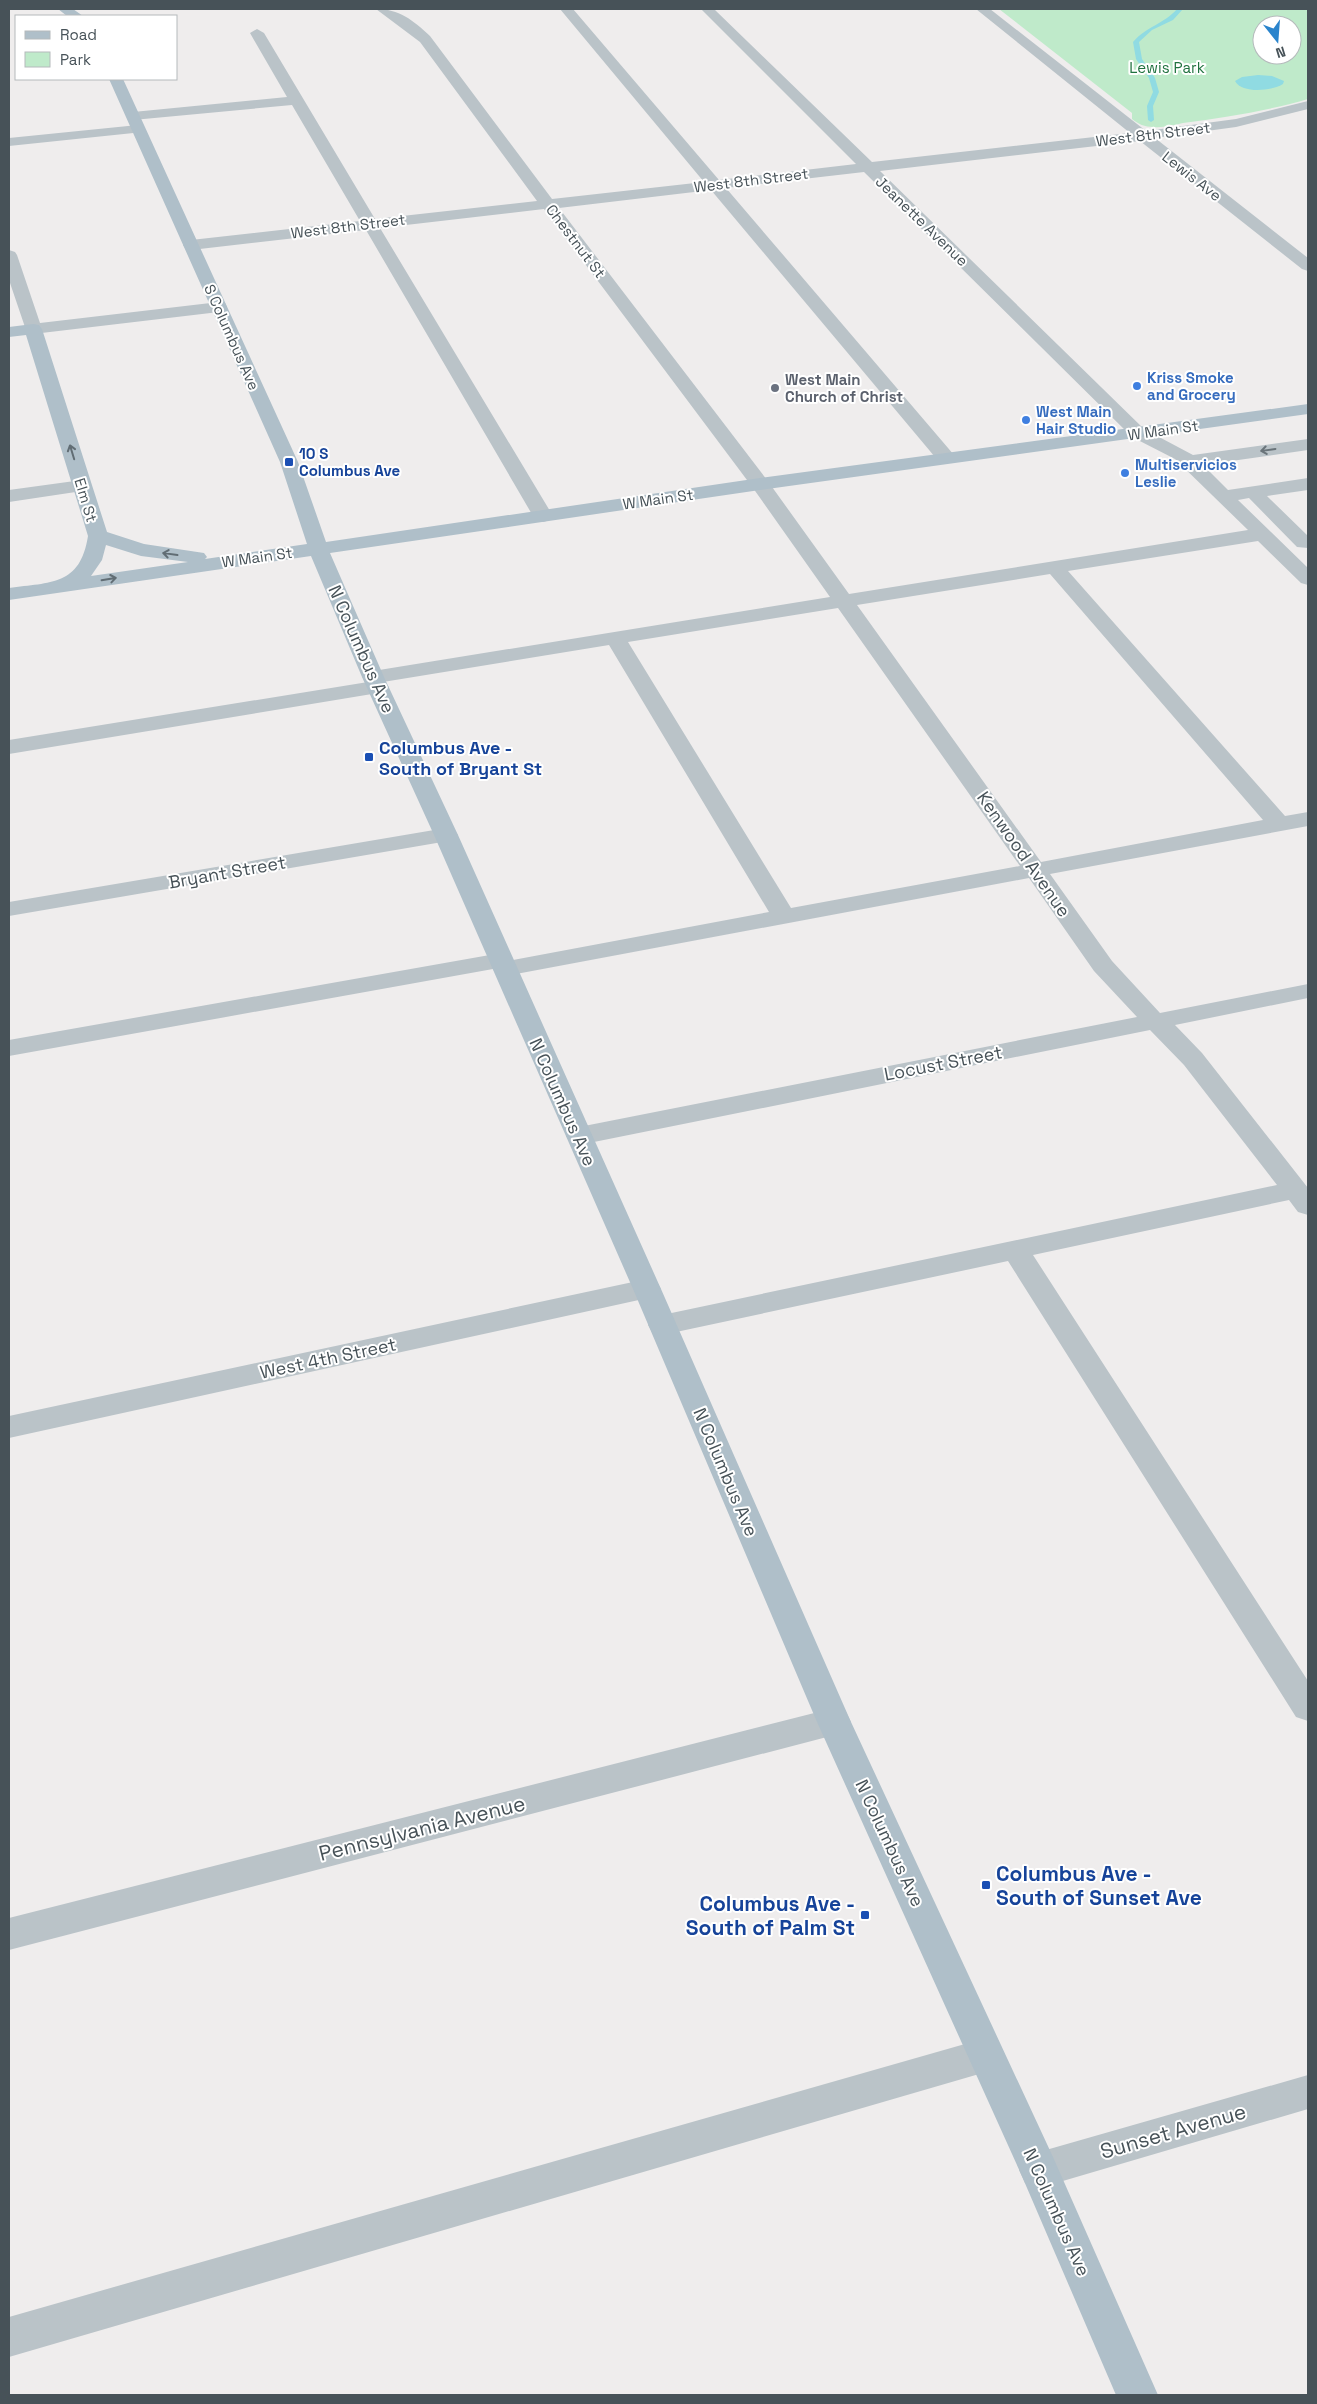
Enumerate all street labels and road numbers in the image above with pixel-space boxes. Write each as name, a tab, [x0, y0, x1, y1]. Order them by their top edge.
street label: West 8th Street	[1095, 118, 1212, 150]
street label: Lewis Ave	[1159, 147, 1226, 205]
street label: West 8th Street	[693, 164, 810, 196]
street label: Jeanette Avenue	[872, 172, 972, 270]
street label: Chestnut St	[542, 200, 610, 282]
street label: West 8th Street	[290, 210, 407, 242]
street label: S Columbus Ave	[200, 281, 264, 393]
street label: W Main St	[1126, 416, 1200, 444]
street label: Elm St	[70, 476, 102, 524]
street label: W Main St	[621, 485, 695, 513]
street label: W Main St	[220, 543, 294, 571]
street label: N Columbus Ave	[323, 581, 401, 717]
street label: Kenwood Avenue	[972, 787, 1076, 921]
street label: Bryant Street	[167, 850, 287, 894]
street label: N Columbus Ave	[524, 1034, 602, 1170]
street label: Locust Street	[882, 1040, 1004, 1086]
street label: West 4th Street	[258, 1332, 398, 1384]
street label: N Columbus Ave	[689, 1404, 763, 1540]
street label: N Columbus Ave	[850, 1776, 930, 1910]
street label: Pennsylvania Avenue	[316, 1789, 528, 1867]
street label: Sunset Avenue	[1097, 2097, 1249, 2165]
street label: N Columbus Ave	[1018, 2144, 1096, 2280]

